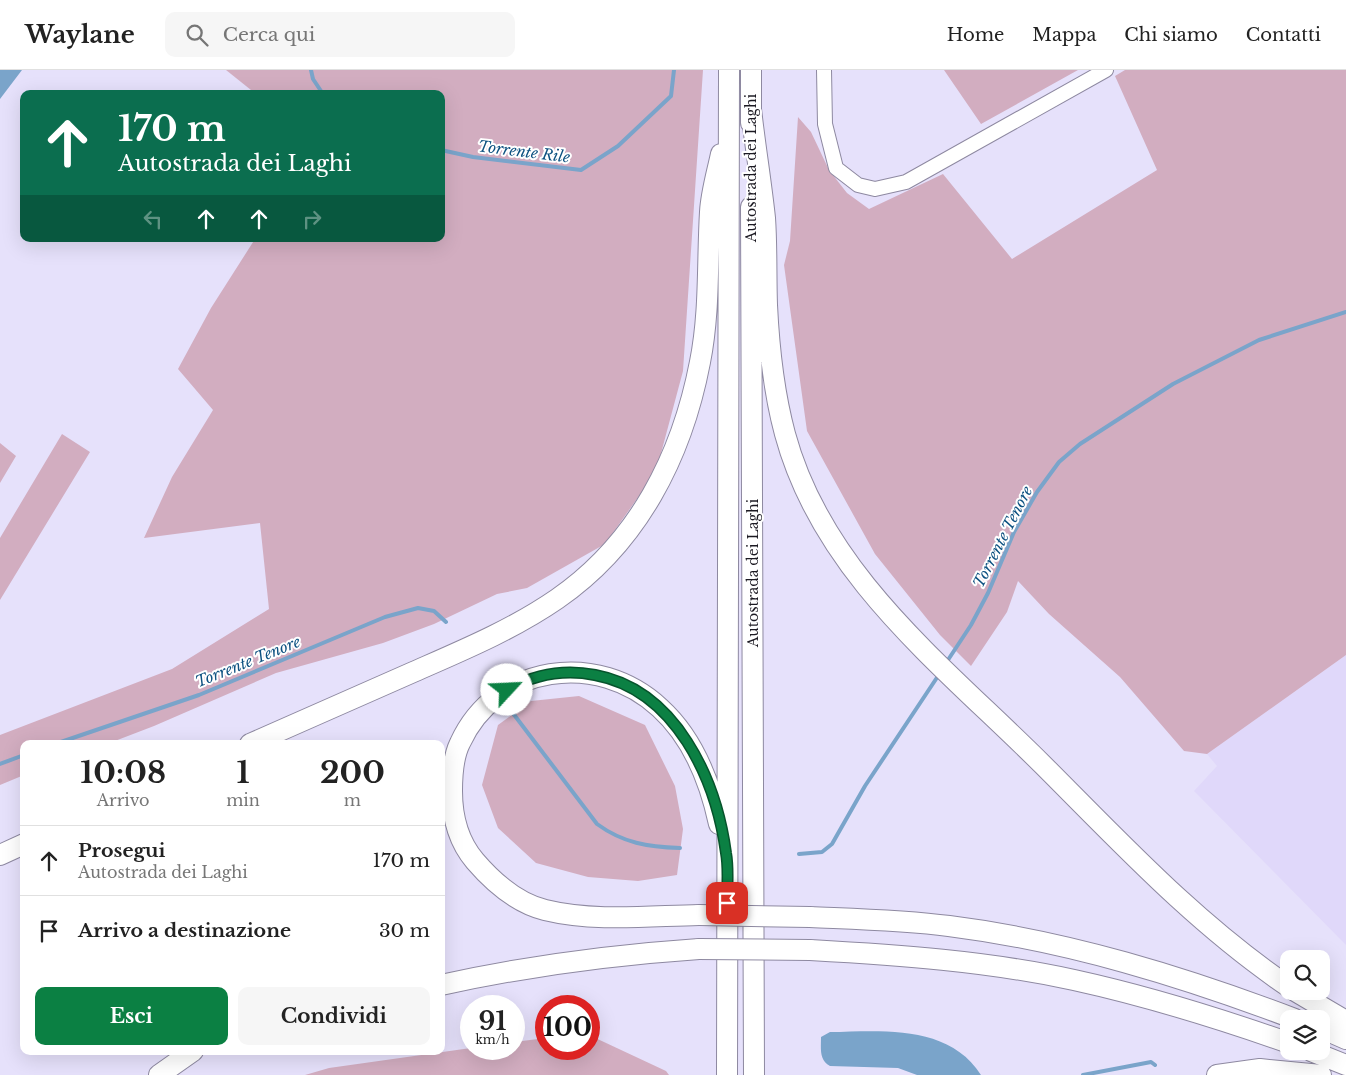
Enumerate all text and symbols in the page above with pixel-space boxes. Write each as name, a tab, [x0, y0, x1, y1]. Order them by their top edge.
search box	[165, 12, 515, 57]
text: Waylane	[25, 20, 135, 49]
icon: search	[183, 21, 211, 49]
text: Cerca qui	[223, 23, 315, 46]
text: Home	[947, 24, 1004, 46]
text: Mappa	[1032, 24, 1096, 46]
text: Chi siamo	[1124, 24, 1218, 46]
text: Contatti	[1246, 24, 1321, 46]
street label: Autostrada dei Laghi	[742, 93, 760, 243]
text: 170 m	[118, 107, 226, 150]
icon: ahead	[35, 110, 100, 175]
water label: Torrente Rile	[477, 136, 571, 167]
text: Autostrada dei Laghi	[118, 150, 352, 177]
icon: left	[139, 205, 167, 233]
icon: ahead	[192, 205, 220, 233]
icon: ahead	[245, 205, 273, 233]
icon: right	[298, 205, 326, 233]
water label: Torrente Tenore	[969, 483, 1036, 591]
street label: Autostrada dei Laghi	[744, 498, 762, 648]
water label: Torrente Tenore	[192, 632, 303, 691]
position arrow	[480, 663, 532, 715]
text: 10:08	[80, 754, 166, 791]
text: 1	[236, 754, 250, 791]
text: 200	[320, 754, 385, 791]
text: Arrivo	[97, 790, 150, 810]
text: min	[226, 790, 260, 810]
text: m	[344, 790, 361, 810]
text: Prosegui	[78, 839, 165, 862]
icon: ahead	[35, 847, 63, 875]
text: 170 m	[373, 849, 430, 872]
text: Autostrada dei Laghi	[78, 862, 248, 882]
pin	[706, 882, 748, 924]
icon: arrive	[713, 889, 741, 917]
icon: arrive	[35, 917, 63, 945]
text: Arrivo a destinazione	[78, 919, 291, 942]
text: 30 m	[379, 919, 430, 942]
map controls	[1280, 950, 1330, 1060]
button: search	[1280, 950, 1330, 1000]
button: Esci	[35, 987, 228, 1045]
button: Condividi	[238, 987, 430, 1045]
speed limit sign: 100	[535, 995, 600, 1060]
text: 91	[479, 1006, 506, 1037]
button: layers	[1280, 1010, 1330, 1060]
text: km/h	[475, 1032, 510, 1047]

